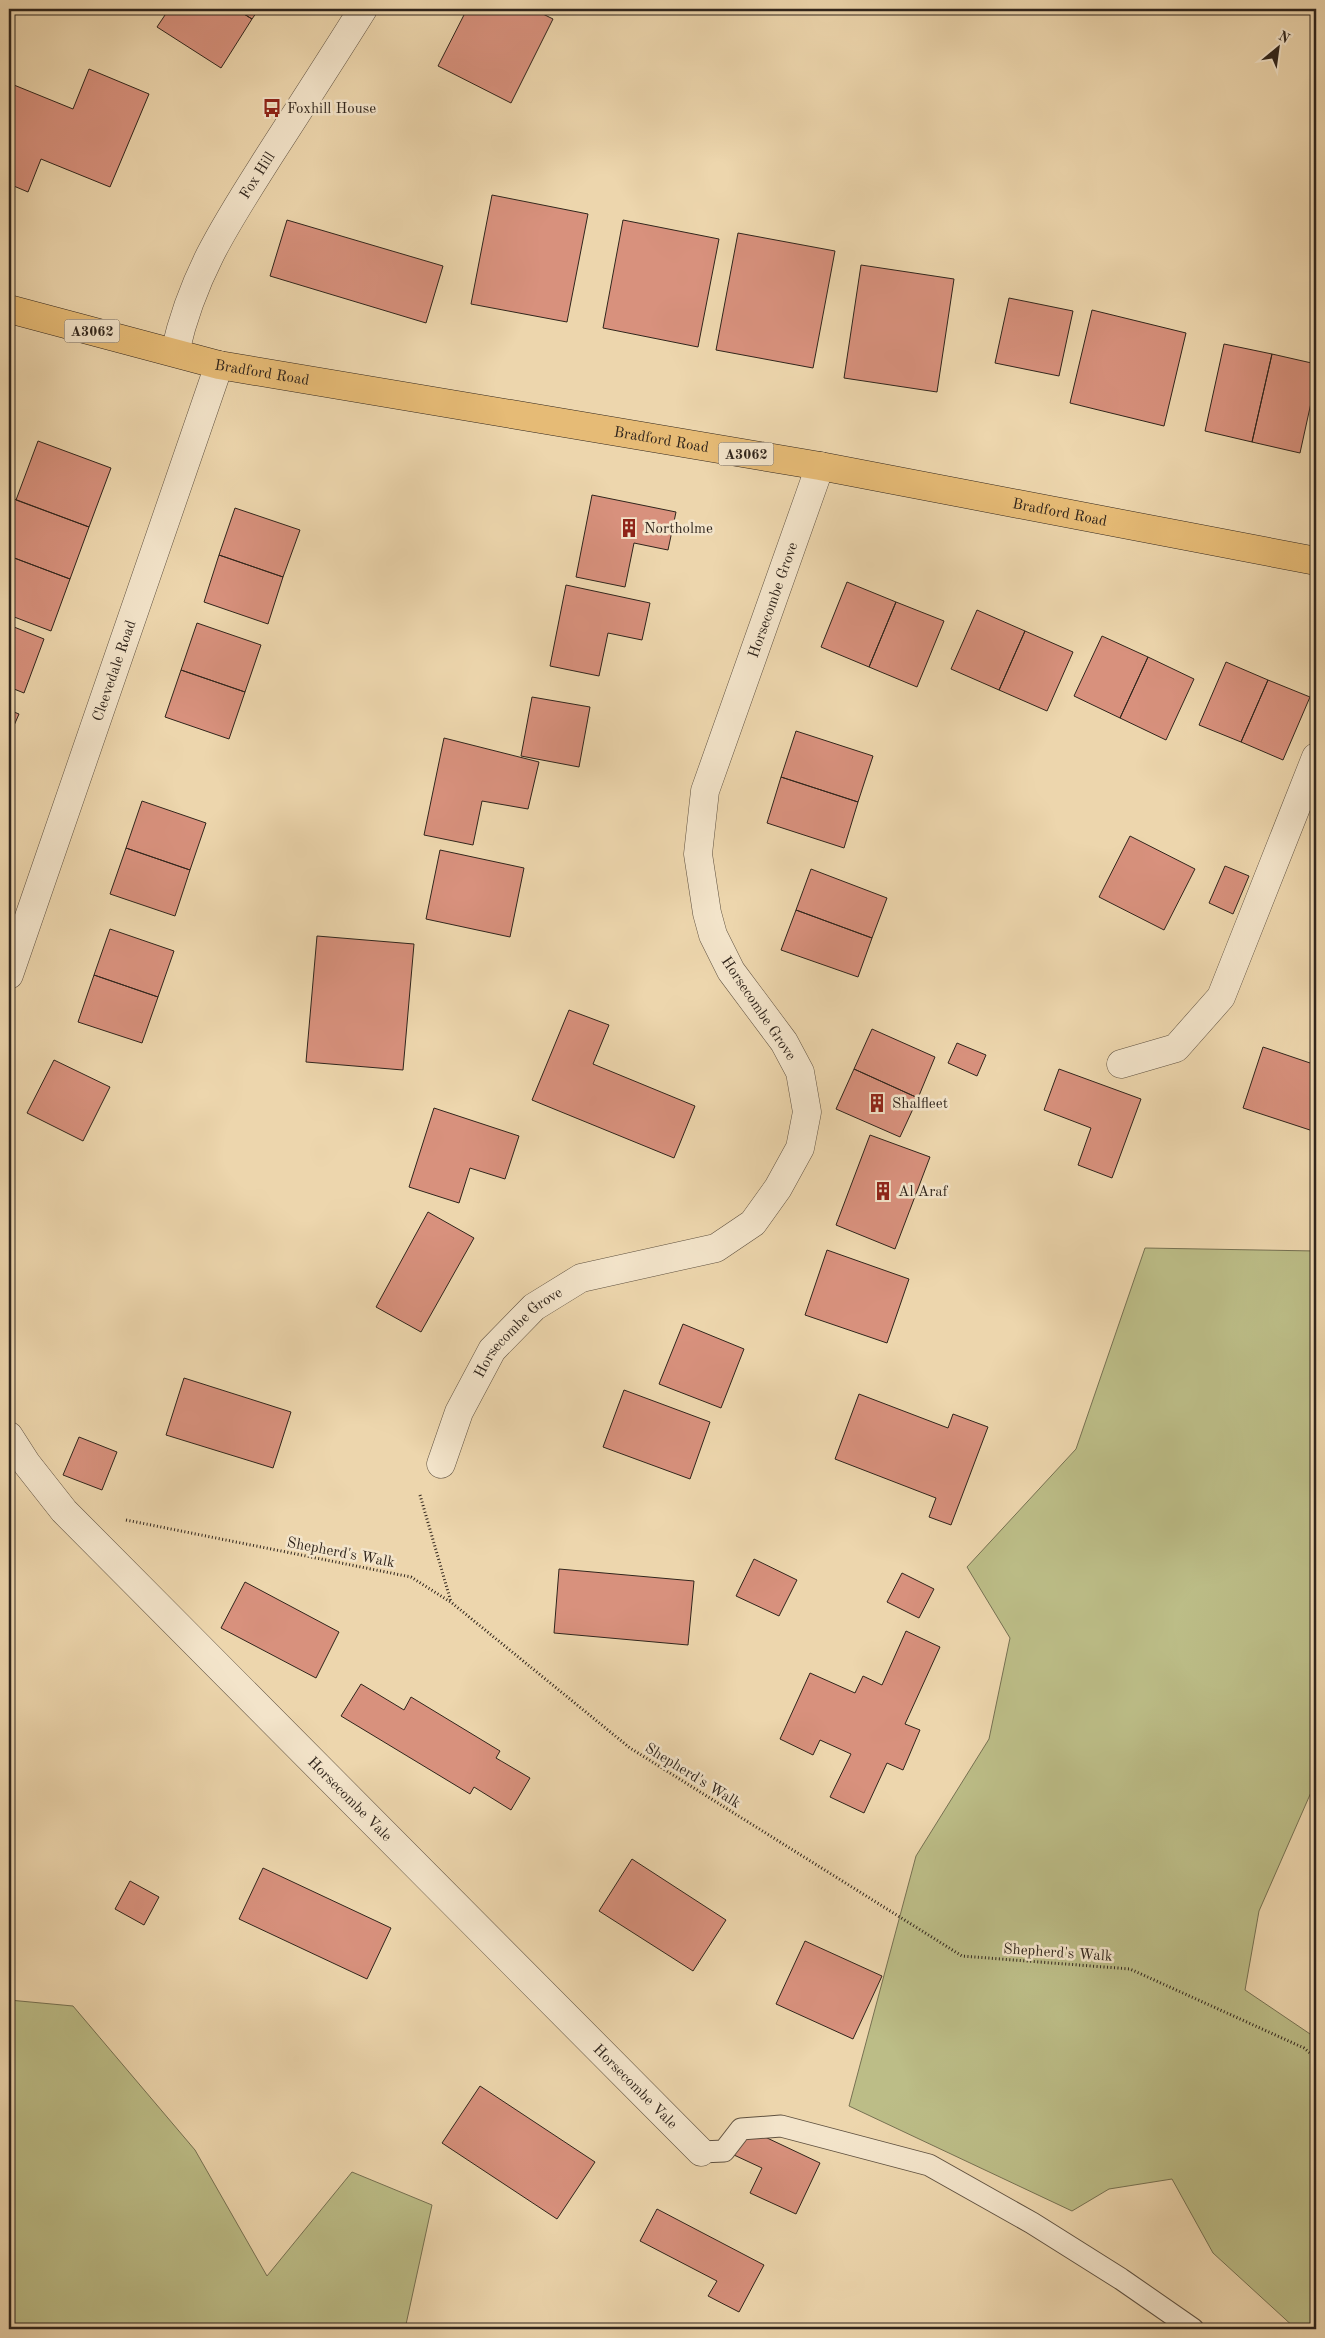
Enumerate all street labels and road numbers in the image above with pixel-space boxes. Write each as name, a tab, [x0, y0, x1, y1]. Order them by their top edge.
street label: Fox Hill	[238, 150, 278, 202]
road number: A3062	[64, 320, 120, 342]
street label: Bradford Road	[213, 358, 310, 389]
street label: Bradford Road	[613, 425, 710, 456]
road number: A3062	[718, 442, 774, 466]
street label: Bradford Road	[1011, 497, 1108, 530]
street label: Horsecombe Grove	[747, 540, 801, 660]
street label: Cleevedale Road	[91, 618, 140, 724]
street label: Horsecombe Grove	[718, 954, 798, 1063]
street label: Horsecombe Grove	[473, 1285, 566, 1381]
street label: Shepherd's Walk	[286, 1536, 396, 1571]
street label: Shepherd's Walk	[642, 1741, 743, 1812]
street label: Horsecombe Vale	[304, 1755, 394, 1845]
street label: Shepherd's Walk	[1003, 1942, 1113, 1965]
street label: Horsecombe Vale	[590, 2042, 680, 2132]

